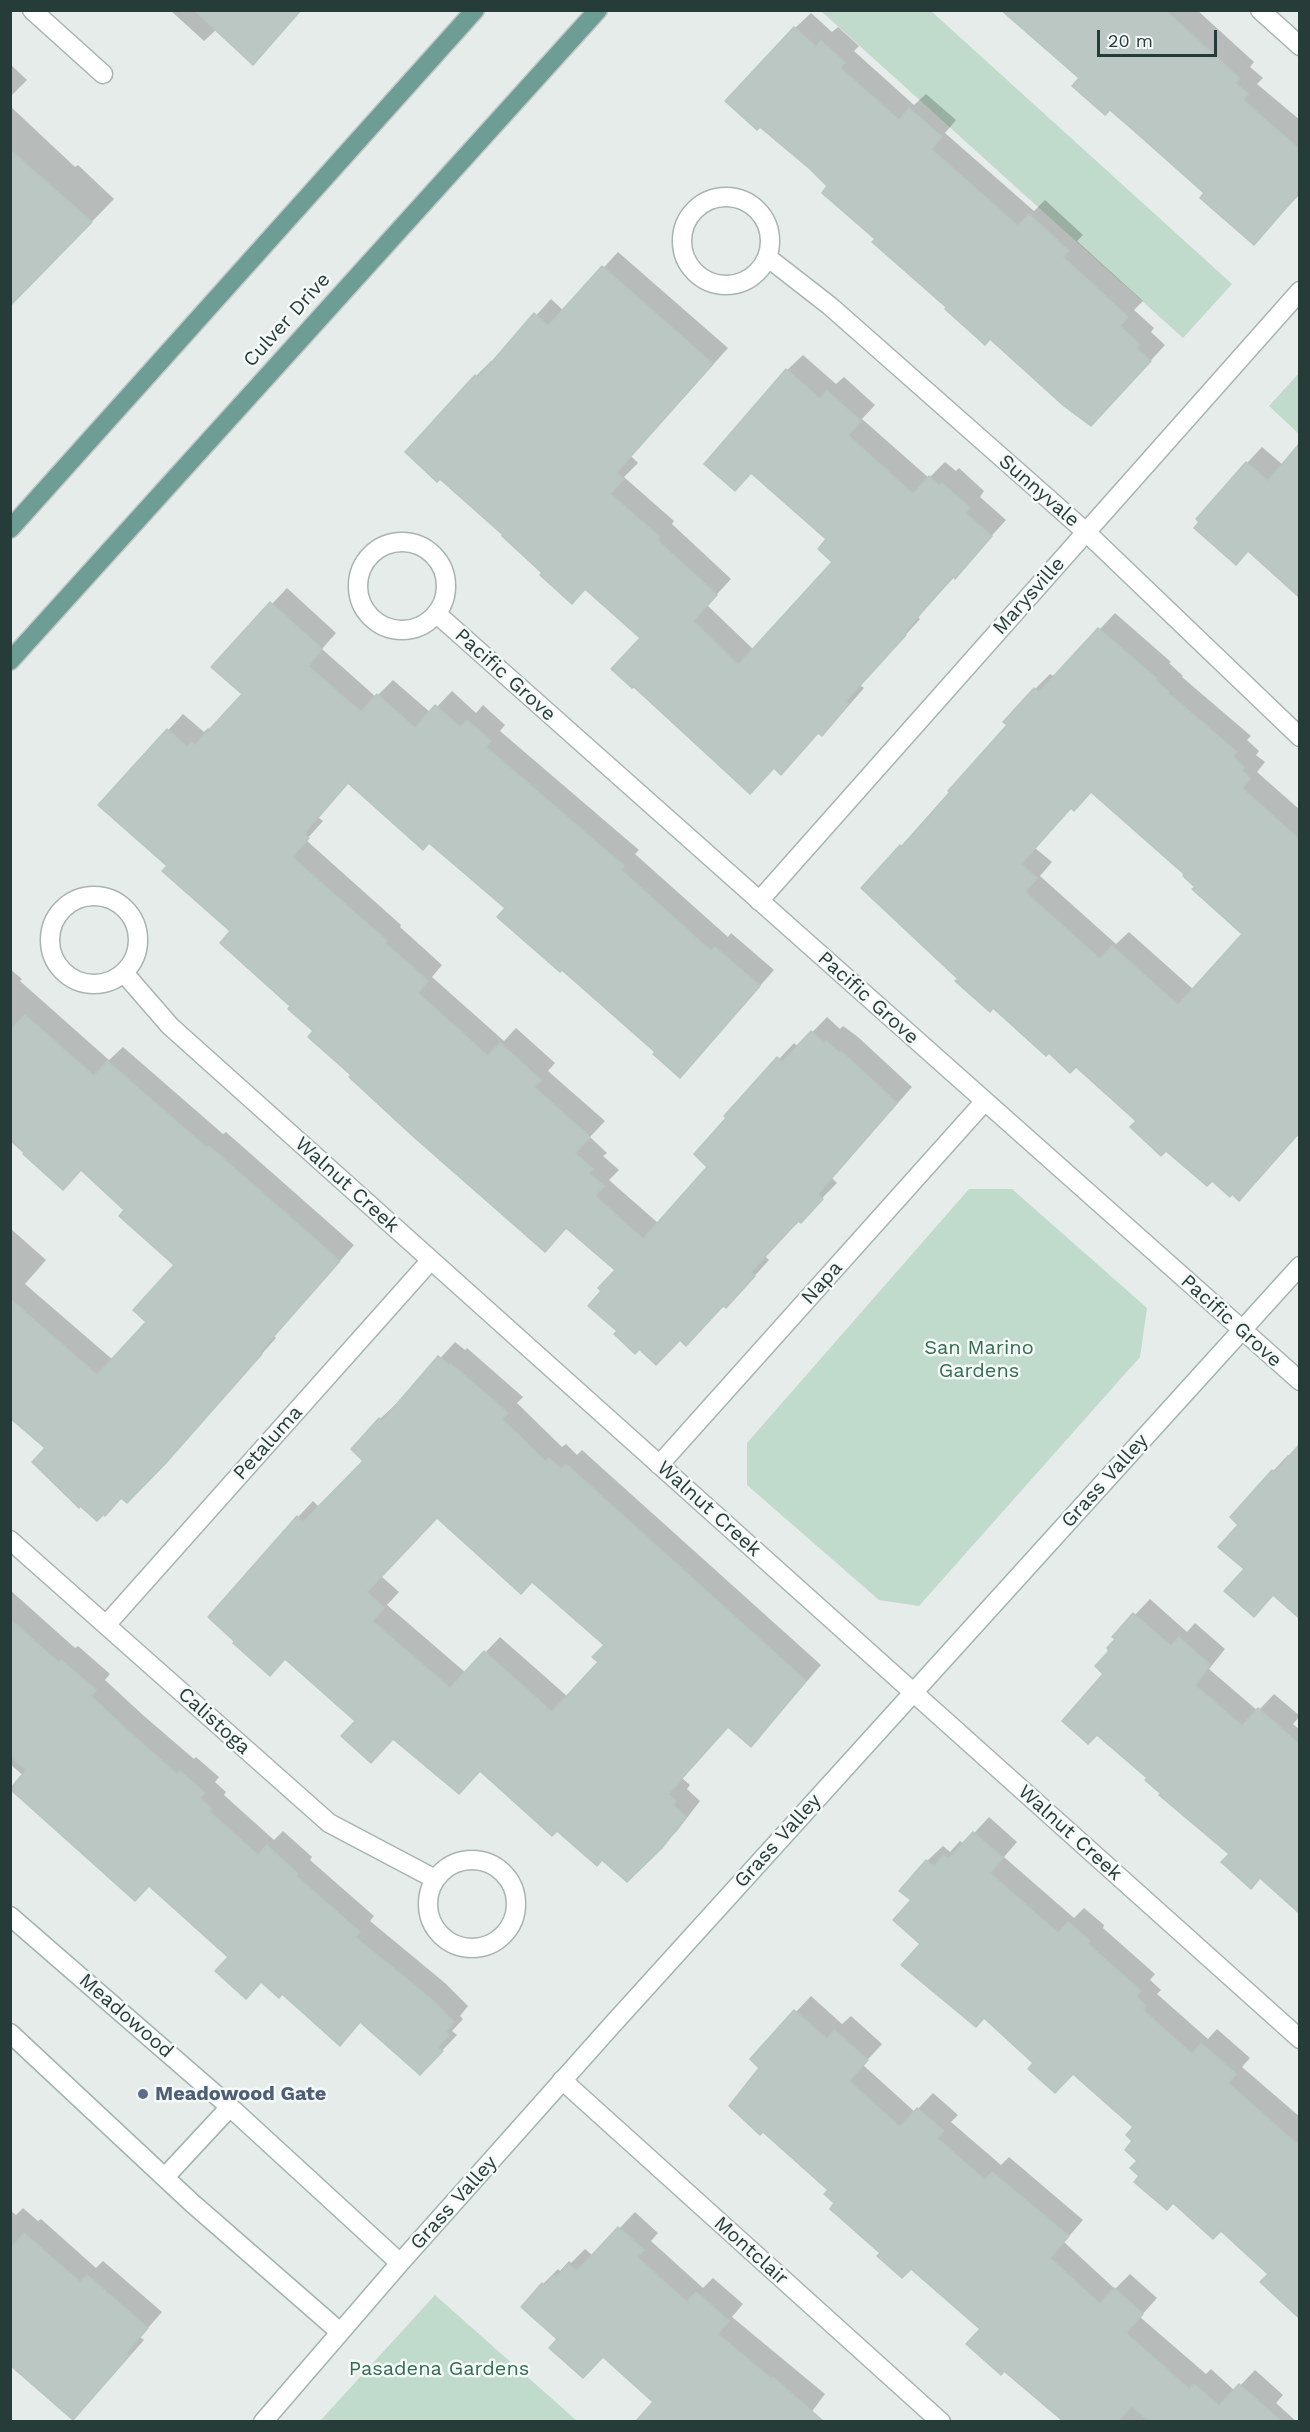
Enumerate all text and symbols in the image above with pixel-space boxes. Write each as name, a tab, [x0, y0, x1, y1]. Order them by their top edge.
scale bar	[1100, 18, 1220, 56]
text: 20 m	[1108, 30, 1153, 51]
street label: Culver Drive	[238, 268, 336, 372]
street label: Sunnyvale	[994, 449, 1084, 533]
street label: Marysville	[988, 552, 1070, 640]
street label: Pacific Grove	[450, 623, 560, 727]
street label: Pacific Grove	[813, 946, 923, 1050]
street label: Walnut Creek	[290, 1132, 404, 1238]
street label: Napa	[796, 1256, 848, 1310]
street label: Pacific Grove	[1176, 1269, 1286, 1373]
park label: San Marino Gardens	[924, 1336, 1034, 1383]
street label: Petaluma	[228, 1401, 308, 1485]
street label: Grass Valley	[1057, 1429, 1153, 1533]
street label: Walnut Creek	[652, 1456, 766, 1562]
street label: Calistoga	[173, 1682, 255, 1760]
street label: Walnut Creek	[1013, 1780, 1127, 1886]
street label: Grass Valley	[730, 1789, 826, 1893]
street label: Meadowood	[74, 1969, 178, 2063]
place label: Meadowood Gate	[155, 2082, 326, 2106]
marker: Meadowood Gate	[136, 2087, 150, 2101]
street label: Grass Valley	[406, 2151, 502, 2255]
street label: Montclair	[709, 2211, 793, 2291]
park label: Pasadena Gardens	[349, 2357, 529, 2381]

